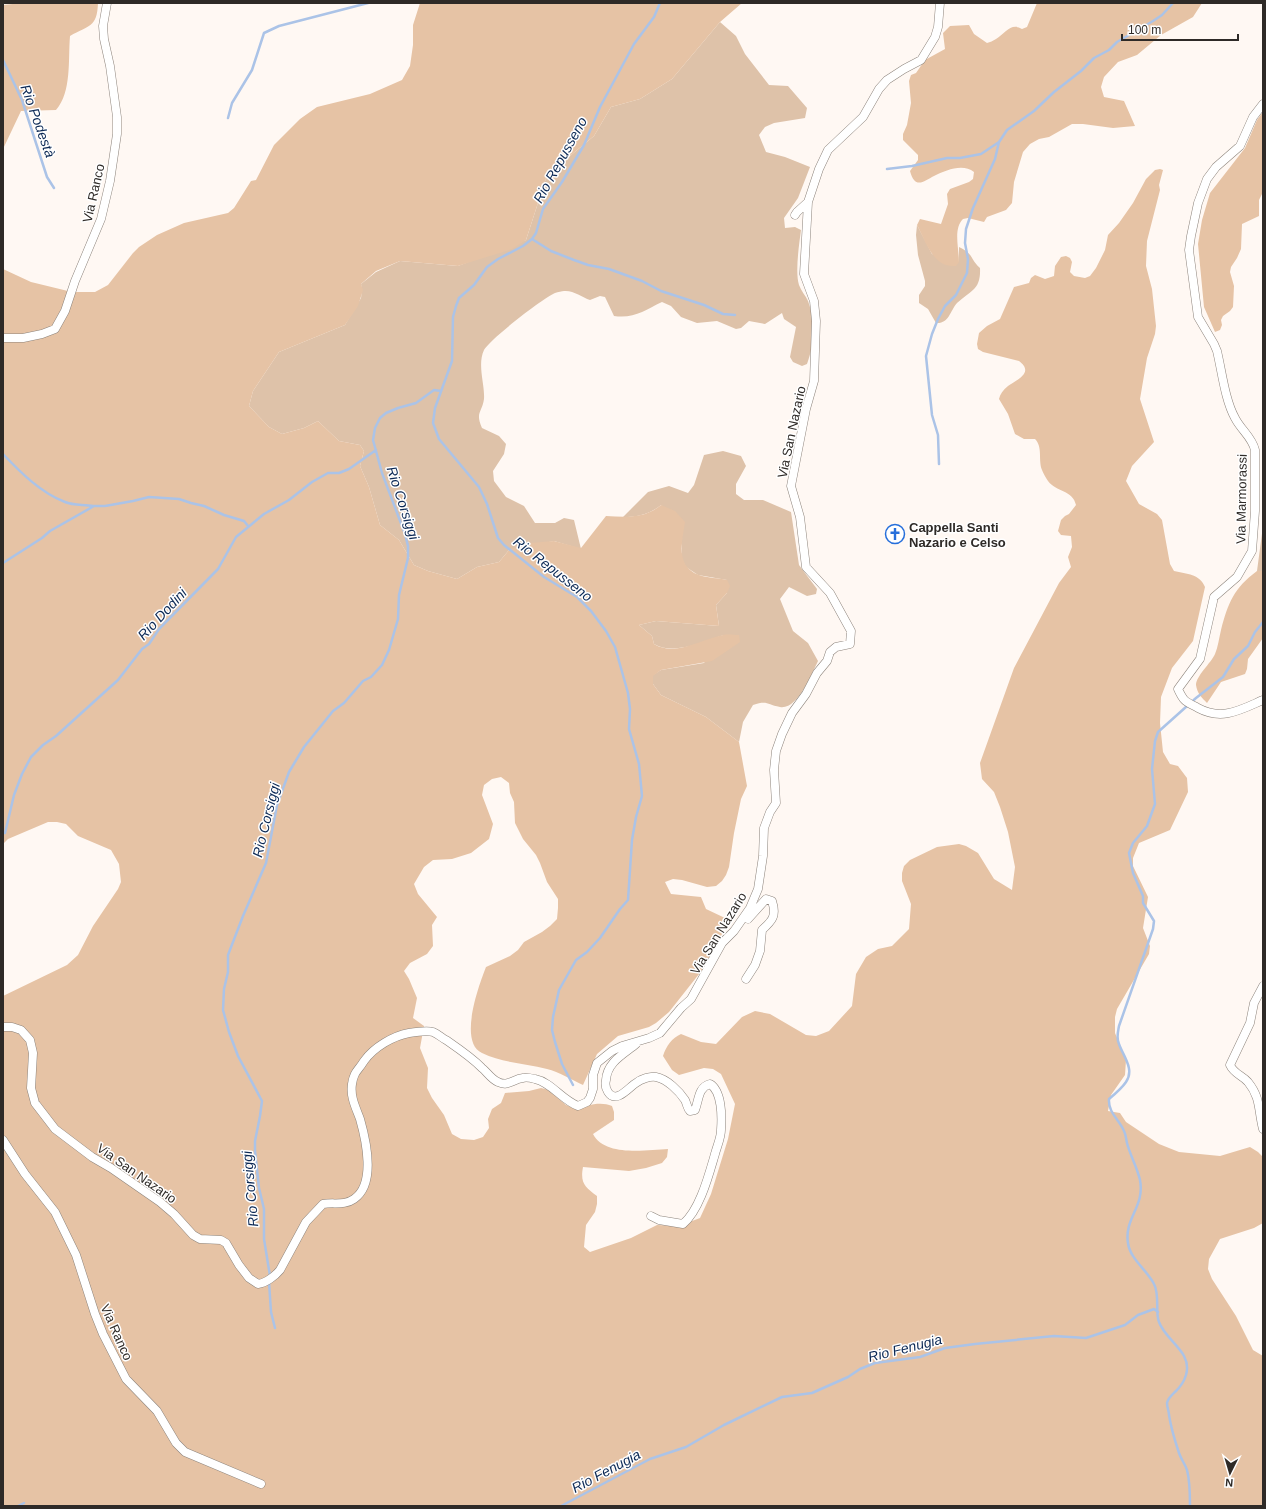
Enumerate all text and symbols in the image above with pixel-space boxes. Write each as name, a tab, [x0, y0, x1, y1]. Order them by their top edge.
scale bar	[1122, 16, 1238, 42]
text: 100 m	[1128, 23, 1161, 37]
water label: Rio Podestà	[17, 82, 59, 160]
water label: Rio Repusseno	[530, 114, 590, 206]
street label: Via Ranco	[79, 162, 108, 224]
street label: Via San Nazario	[774, 385, 809, 479]
street label: Via Marmorassi	[1233, 454, 1250, 544]
water label: Rio Corsiggi	[384, 464, 423, 543]
place label: Cappella Santi Nazario e Celso	[909, 520, 1006, 550]
church icon: Cappella Santi Nazario e Celso	[884, 523, 906, 545]
water label: Rio Repusseno	[510, 533, 596, 605]
water label: Rio Dodini	[134, 584, 190, 643]
water label: Rio Corsiggi	[249, 780, 283, 859]
street label: Via San Nazario	[687, 890, 750, 977]
street label: Via San Nazario	[94, 1140, 179, 1206]
water label: Rio Corsiggi	[239, 1149, 261, 1228]
street label: Via Ranco	[98, 1302, 136, 1363]
water label: Rio Fenugia	[866, 1331, 944, 1365]
water label: Rio Fenugia	[569, 1446, 643, 1496]
north arrow	[1210, 1453, 1250, 1493]
text: N	[1225, 1477, 1234, 1489]

